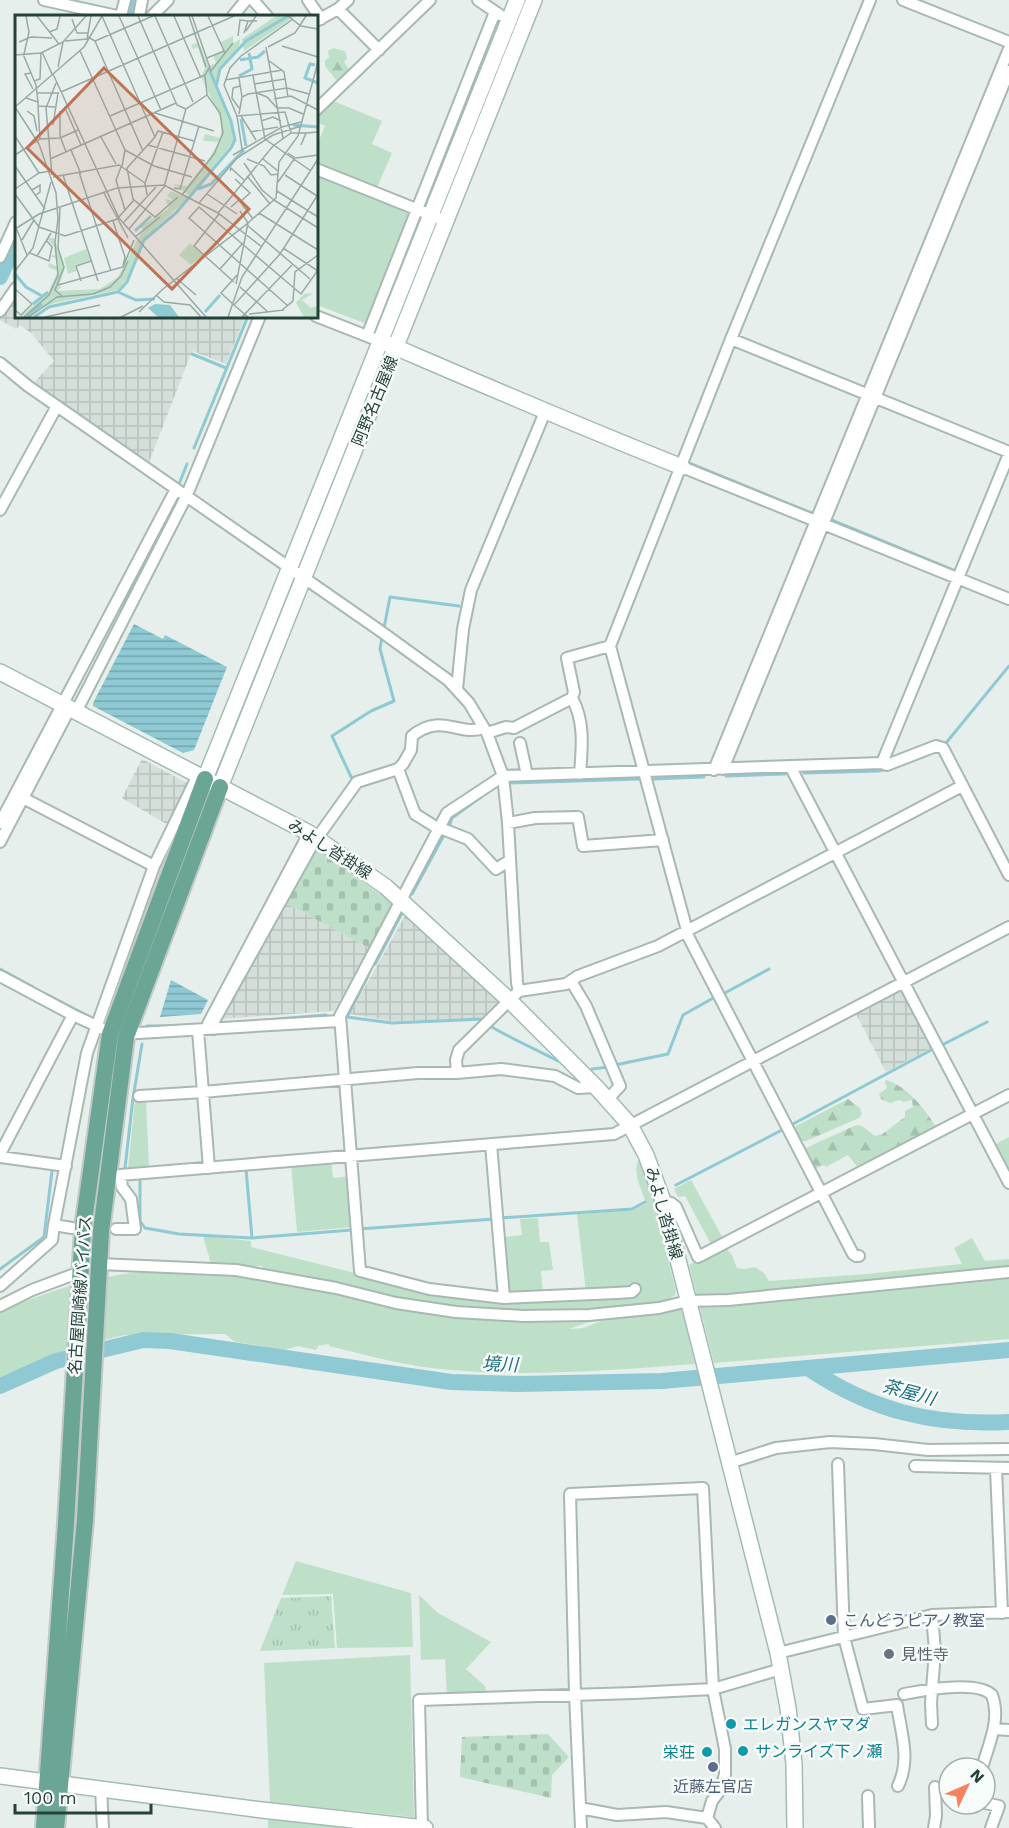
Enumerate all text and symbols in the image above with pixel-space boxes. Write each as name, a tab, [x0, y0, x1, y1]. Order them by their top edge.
inset map	[15, 15, 318, 318]
street label: 阿野名古屋線	[348, 353, 402, 449]
street label: みよし沓掛線	[285, 815, 375, 883]
street label: みよし沓掛線	[642, 1164, 686, 1262]
street label: 名古屋岡崎線バイパス	[65, 1215, 95, 1375]
water label: 境川	[482, 1353, 520, 1375]
water label: 茶屋川	[880, 1375, 940, 1410]
place label: こんどうピアノ教室	[843, 1611, 985, 1630]
marker: こんどうピアノ教室	[824, 1613, 838, 1627]
place label: 見性寺	[901, 1645, 949, 1664]
marker: 見性寺	[882, 1647, 896, 1661]
place label: エレガンスヤマダ	[743, 1715, 871, 1734]
marker: エレガンスヤマダ	[724, 1717, 738, 1731]
place label: サンライズ下ノ瀬	[755, 1742, 883, 1761]
place label: 栄荘	[663, 1743, 695, 1762]
marker: サンライズ下ノ瀬	[736, 1744, 750, 1758]
marker: 栄荘	[700, 1745, 714, 1759]
north arrow	[937, 1756, 997, 1816]
marker: 近藤左官店	[706, 1760, 720, 1774]
text: N	[966, 1765, 988, 1787]
scale bar	[15, 1777, 152, 1815]
place label: 近藤左官店	[673, 1777, 753, 1796]
text: 100 m	[24, 1787, 77, 1808]

